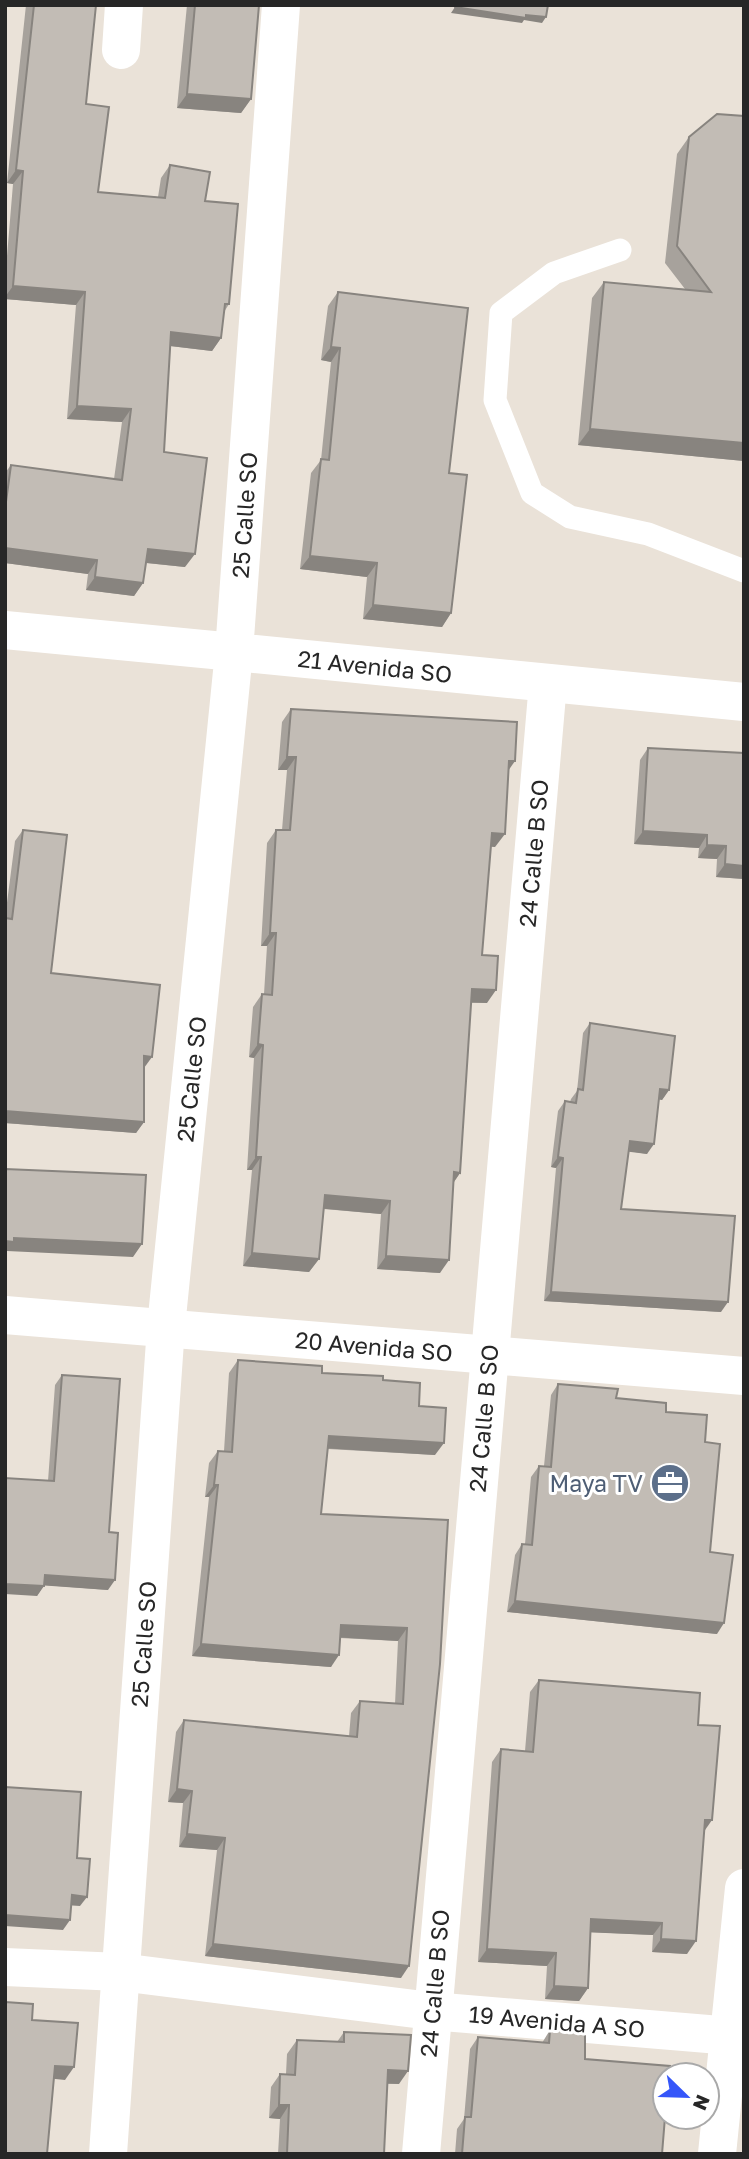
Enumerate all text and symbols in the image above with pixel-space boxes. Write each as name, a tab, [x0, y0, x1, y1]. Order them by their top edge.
street label: 25 Calle SO	[226, 451, 262, 579]
street label: 21 Avenida SO	[296, 644, 454, 688]
street label: 24 Calle B SO	[513, 778, 553, 928]
street label: 25 Calle SO	[170, 1015, 212, 1143]
street label: 20 Avenida SO	[294, 1325, 454, 1367]
street label: 24 Calle B SO	[463, 1343, 503, 1493]
office icon: Maya TV	[649, 1462, 691, 1504]
place label: Maya TV	[549, 1469, 643, 1497]
street label: 25 Calle SO	[125, 1580, 161, 1708]
street label: 24 Calle B SO	[414, 1908, 454, 2058]
street label: 19 Avenida A SO	[468, 1999, 646, 2043]
north arrow	[651, 2061, 721, 2131]
text: N	[689, 2092, 716, 2114]

